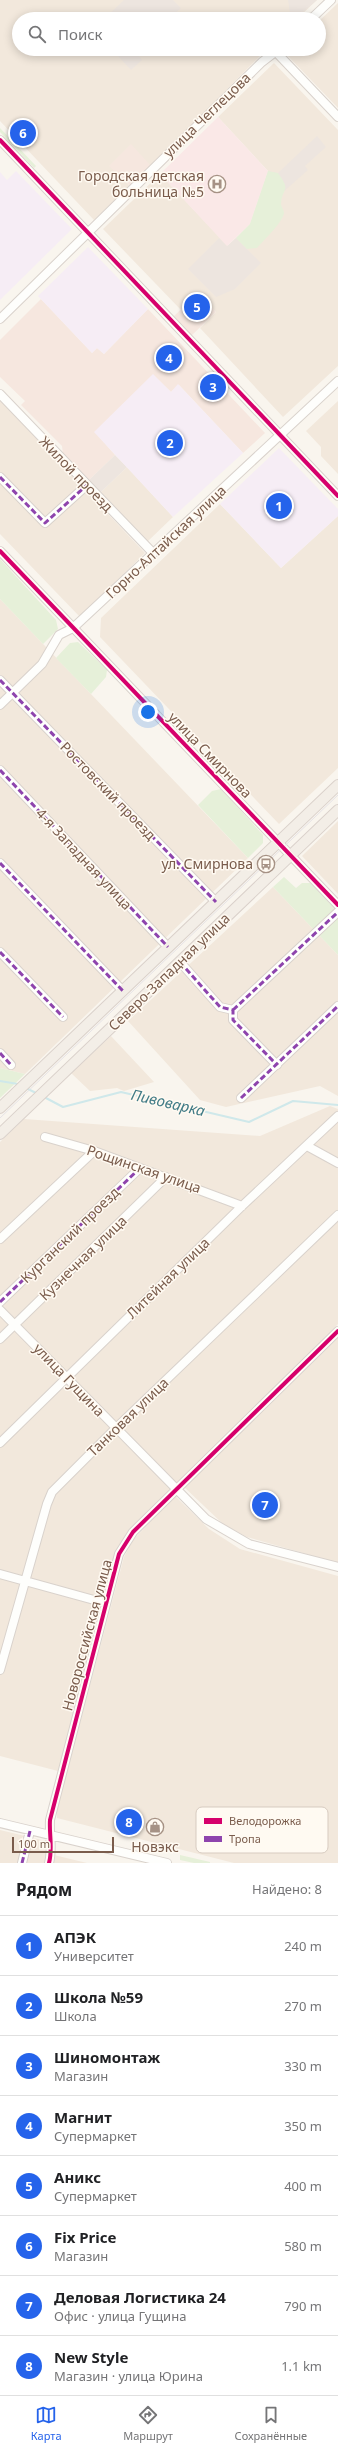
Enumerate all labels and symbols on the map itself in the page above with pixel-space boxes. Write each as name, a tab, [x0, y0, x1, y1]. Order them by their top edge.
street label: улица Чеглецова	[159, 68, 255, 161]
pin: 6	[10, 118, 36, 148]
place label: Городская детская больница №5	[78, 166, 204, 201]
hospital icon: Городская детская больница №5	[207, 174, 227, 194]
pin: 5	[184, 292, 210, 322]
pin: 4	[156, 343, 182, 373]
pin: 3	[200, 372, 226, 402]
pin: 2	[157, 428, 183, 458]
street label: Жилой проезд	[35, 432, 118, 516]
street label: Горно-Алтайская улица	[101, 481, 230, 603]
pin: 1	[266, 491, 292, 521]
your location	[138, 702, 158, 722]
street label: улица Смирнова	[164, 707, 256, 802]
street label: Ростовский проезд	[56, 737, 161, 844]
street label: 4-я Западная улица	[32, 804, 137, 914]
place label: ул. Смирнова	[161, 854, 253, 873]
bus stop icon: ул. Смирнова	[256, 854, 276, 874]
street label: Северо-Западная улица	[104, 909, 234, 1035]
water label: Пивоварка	[129, 1084, 208, 1120]
street label: Рощинская улица	[84, 1140, 204, 1197]
street label: Курганский проезд	[16, 1182, 124, 1287]
street label: Кузнечная улица	[35, 1211, 131, 1304]
street label: Литейная улица	[122, 1233, 213, 1322]
street label: улица Гущина	[30, 1339, 109, 1420]
street label: Танковая улица	[83, 1373, 172, 1460]
pin: 7	[252, 1490, 278, 1520]
street label: Новороссийская улица	[57, 1557, 116, 1713]
pin: 8	[116, 1807, 142, 1837]
legend	[196, 1807, 328, 1853]
text: Велодорожка	[229, 1813, 301, 1828]
shop icon: Новэкс	[145, 1817, 165, 1837]
text: Тропа	[229, 1831, 261, 1846]
scale bar	[12, 1835, 114, 1854]
place label: Новэкс	[131, 1837, 179, 1856]

